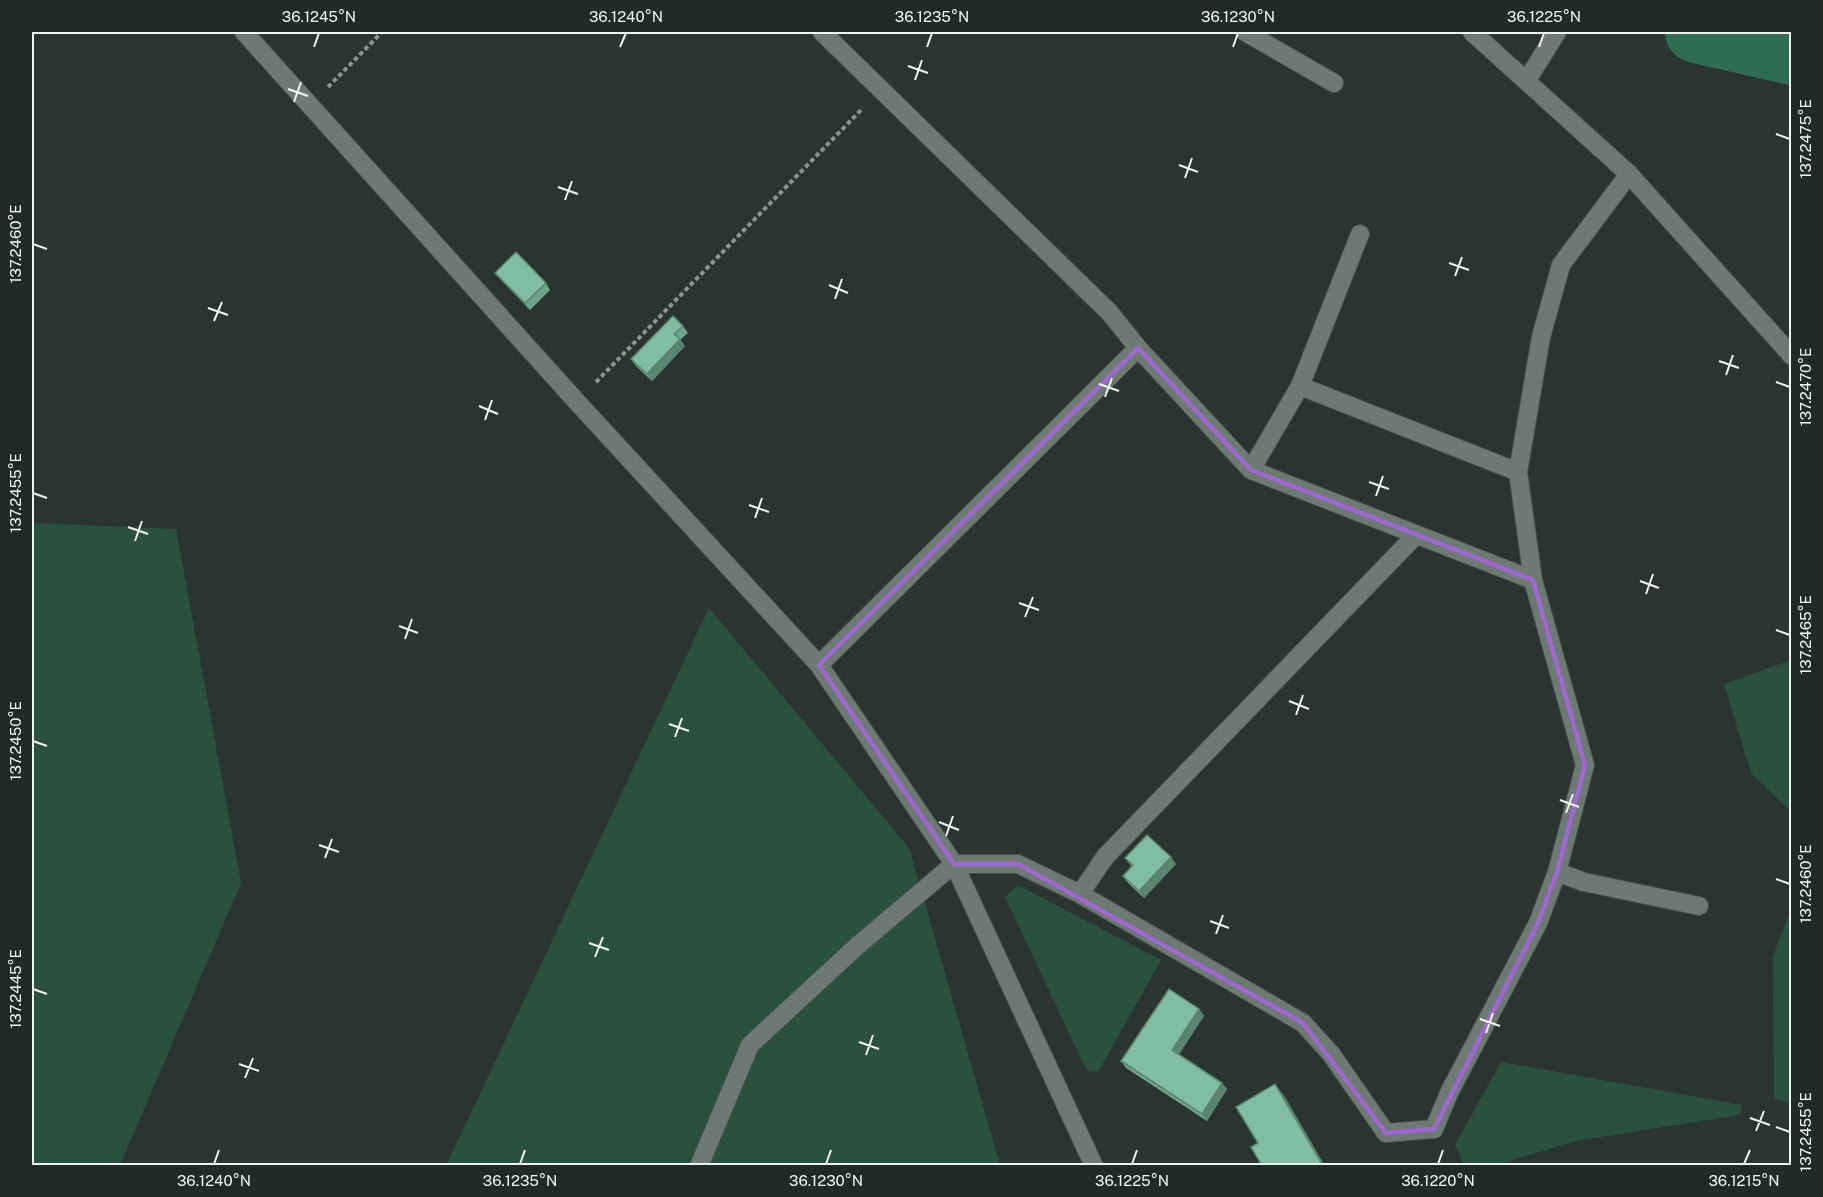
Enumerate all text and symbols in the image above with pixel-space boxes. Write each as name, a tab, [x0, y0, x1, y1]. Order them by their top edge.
text: 36.1245°N	[282, 8, 356, 25]
text: 36.1240°N	[589, 8, 663, 25]
text: 36.1235°N	[895, 8, 969, 25]
text: 36.1230°N	[1201, 8, 1275, 25]
text: 36.1225°N	[1507, 8, 1581, 25]
text: 137.2475°E	[1797, 99, 1814, 179]
text: 137.2460°E	[7, 204, 24, 284]
text: 137.2470°E	[1797, 348, 1814, 426]
text: 137.2455°E	[7, 453, 24, 533]
text: 137.2465°E	[1797, 595, 1814, 675]
text: 137.2450°E	[7, 701, 24, 781]
text: 137.2460°E	[1797, 844, 1814, 924]
text: 137.2445°E	[7, 949, 24, 1029]
text: 137.2455°E	[1797, 1092, 1814, 1172]
text: 36.1240°N	[177, 1172, 251, 1189]
text: 36.1235°N	[483, 1172, 557, 1189]
text: 36.1230°N	[789, 1172, 863, 1189]
text: 36.1225°N	[1095, 1172, 1169, 1189]
text: 36.1220°N	[1401, 1172, 1475, 1189]
text: 36.1215°N	[1708, 1172, 1780, 1189]

